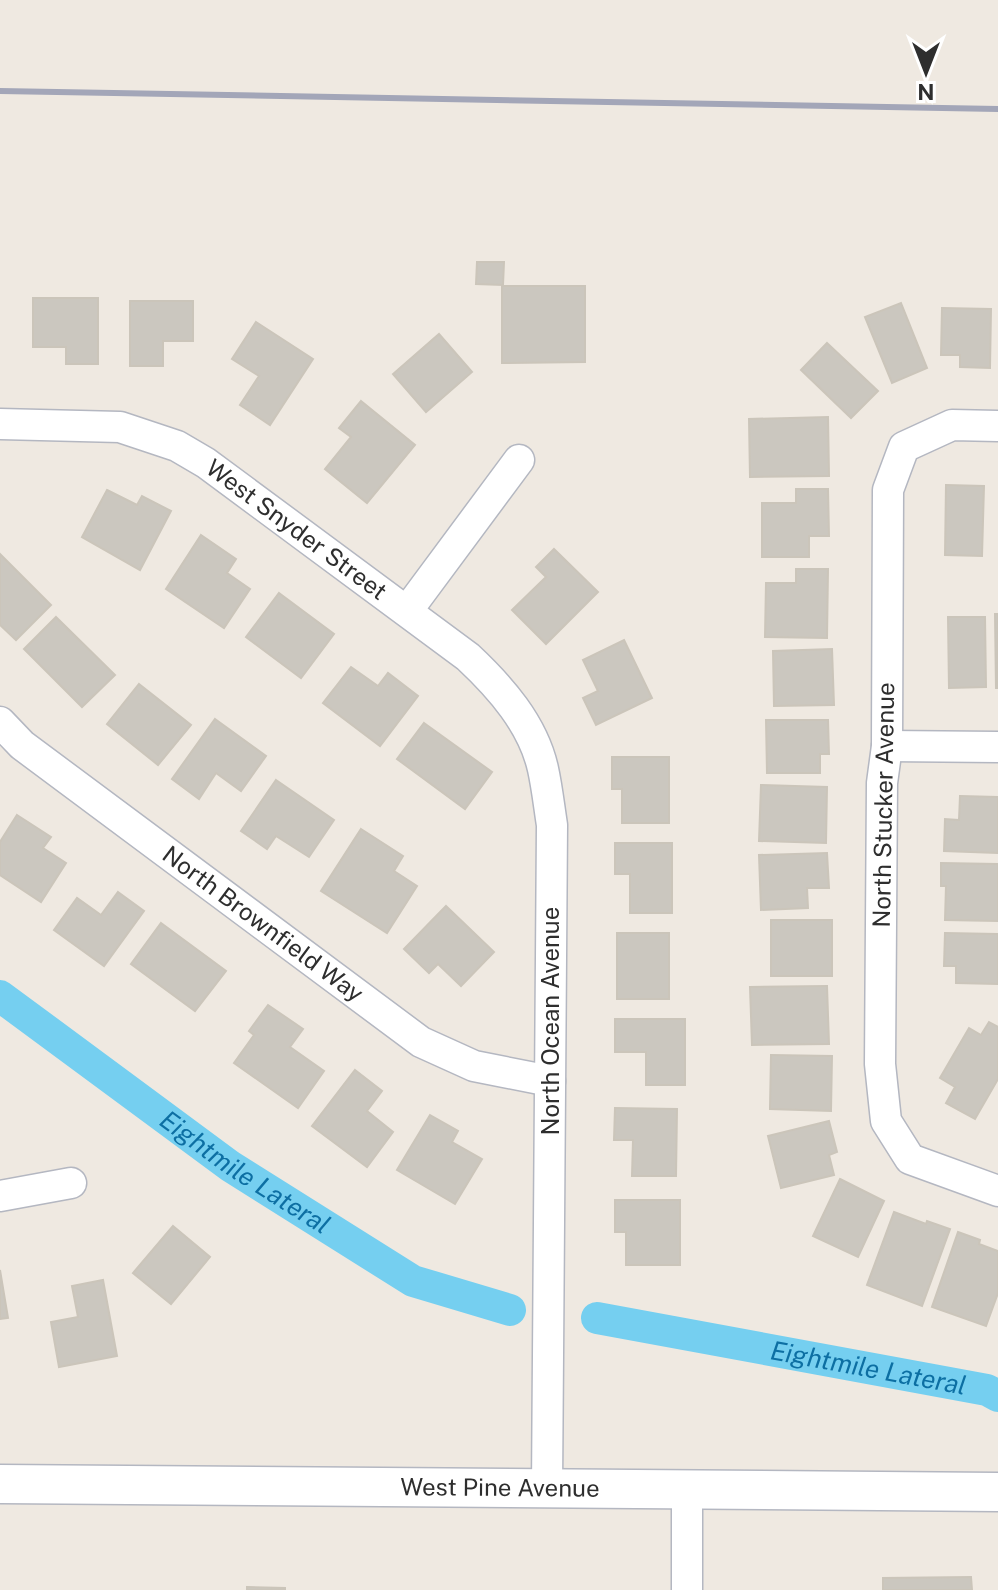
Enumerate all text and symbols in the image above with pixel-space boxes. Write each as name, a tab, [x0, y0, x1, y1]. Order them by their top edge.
north arrow	[886, 32, 966, 112]
text: N	[917, 79, 935, 105]
street label: West Snyder Street	[201, 453, 393, 605]
street label: North Stucker Avenue	[867, 682, 899, 928]
street label: North Brownfield Way	[157, 840, 369, 1007]
street label: North Ocean Avenue	[536, 907, 564, 1135]
water label: Eightmile Lateral	[154, 1104, 336, 1240]
water label: Eightmile Lateral	[768, 1334, 969, 1401]
street label: West Pine Avenue	[400, 1472, 600, 1502]

